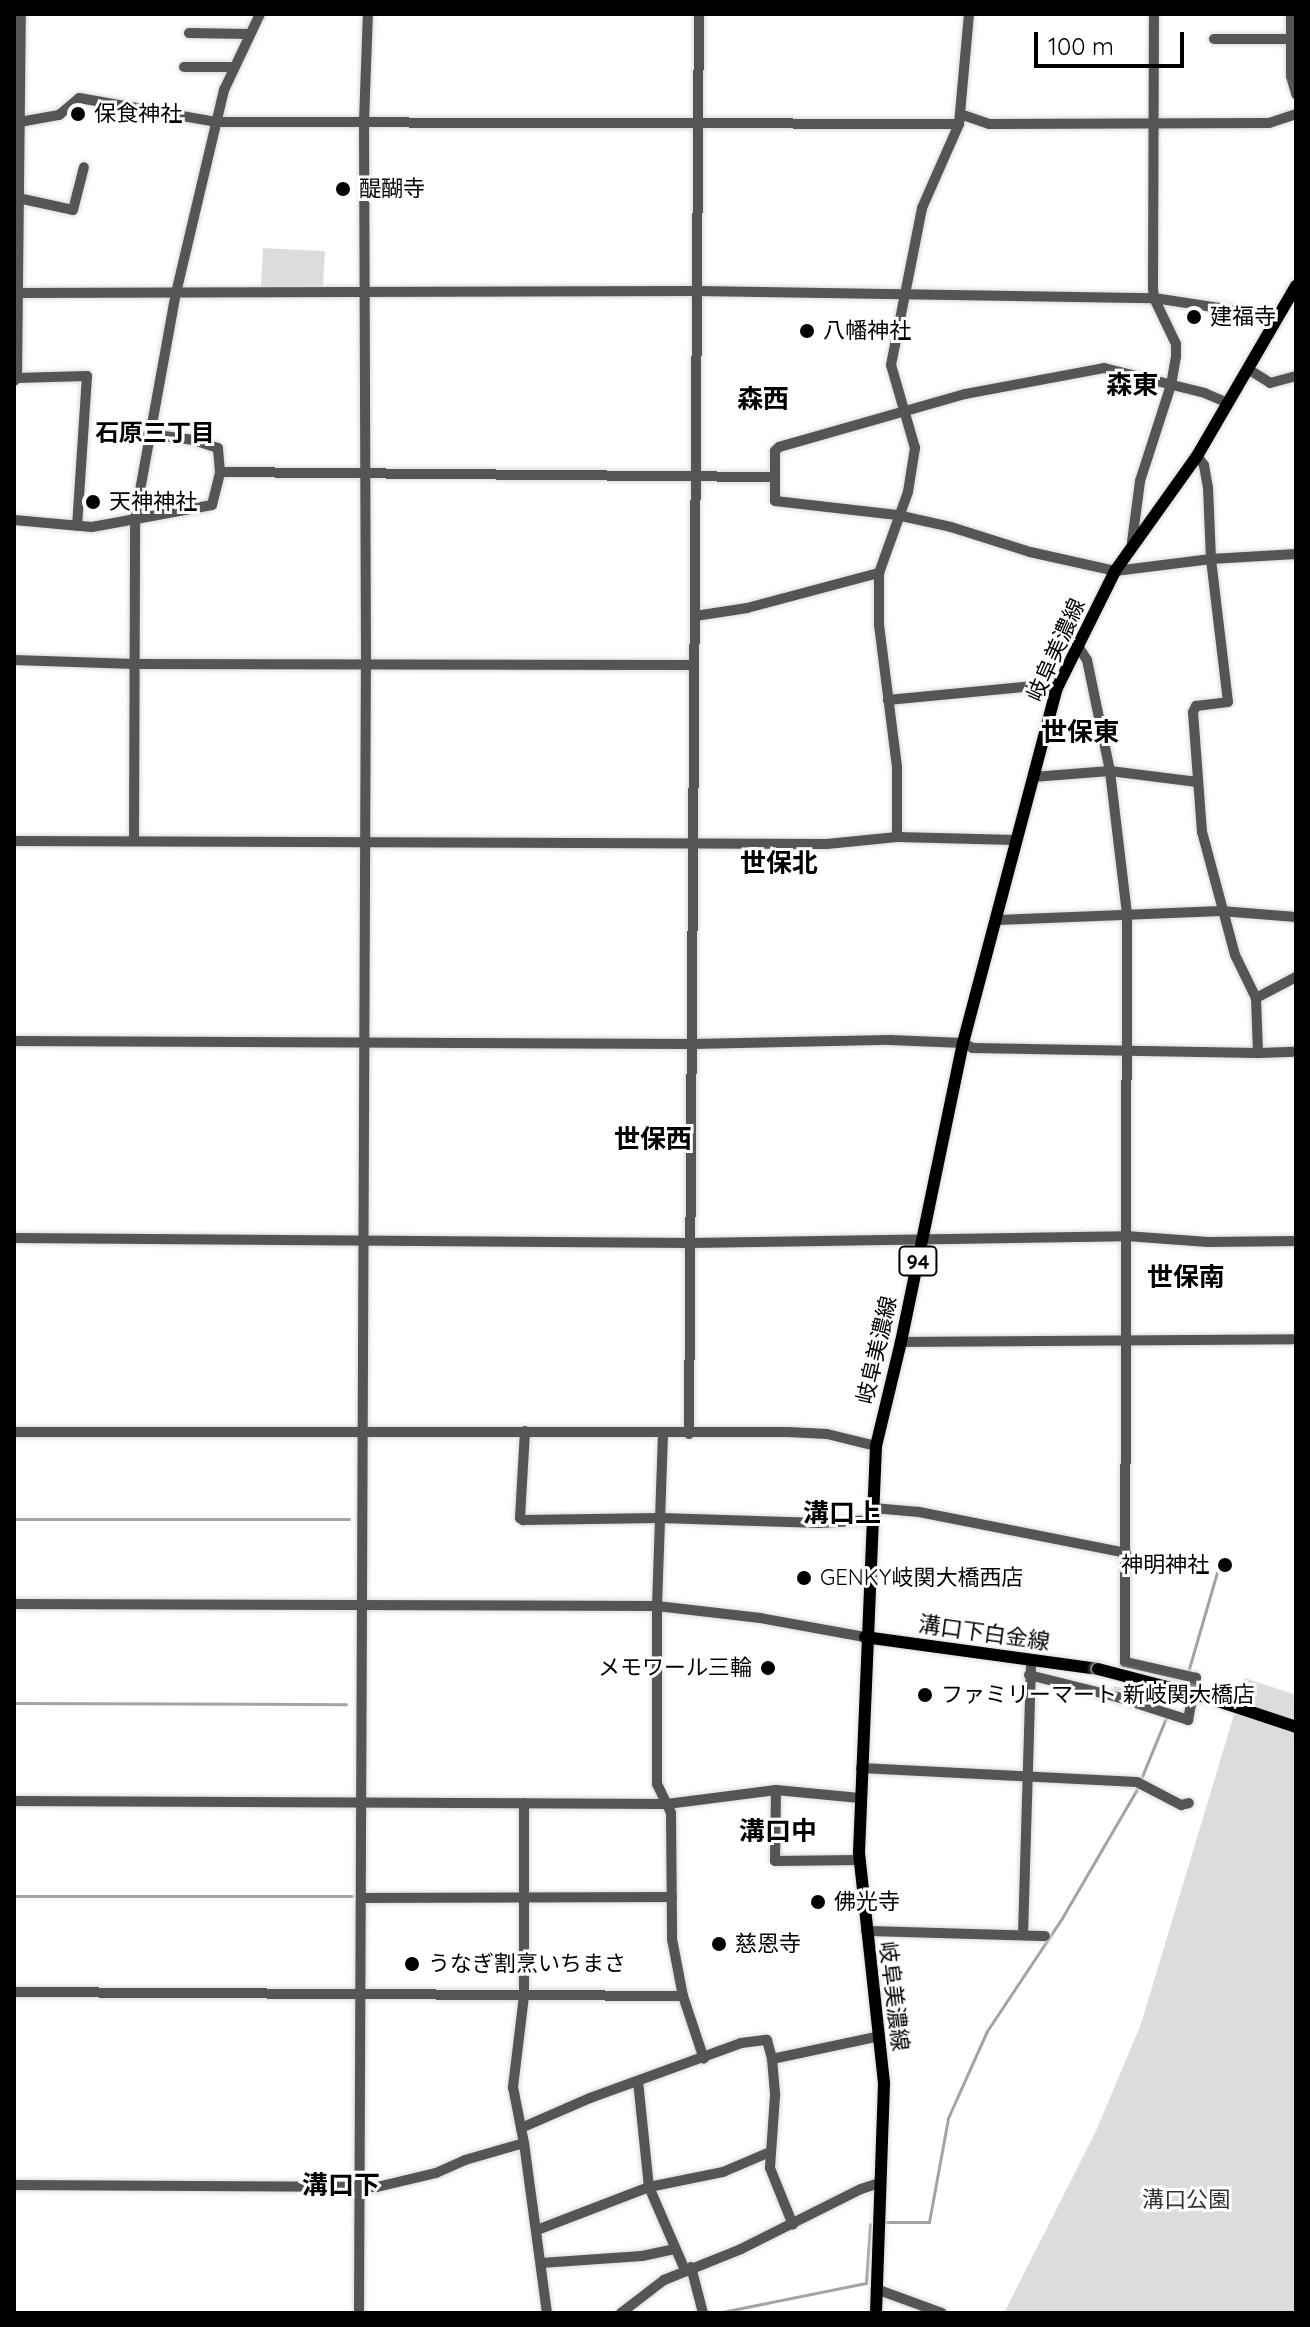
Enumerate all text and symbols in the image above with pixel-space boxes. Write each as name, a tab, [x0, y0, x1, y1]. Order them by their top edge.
scale bar	[1038, 16, 1188, 66]
text: 100 m	[1048, 31, 1114, 61]
place label: 保食神社	[94, 101, 182, 127]
marker: 保食神社	[69, 105, 87, 123]
place label: 醍醐寺	[359, 176, 425, 202]
marker: 醍醐寺	[334, 180, 352, 198]
place label: 建福寺	[1210, 304, 1276, 330]
marker: 建福寺	[1185, 308, 1203, 326]
place label: 八幡神社	[823, 318, 911, 344]
marker: 八幡神社	[798, 322, 816, 340]
district label: 森東	[1106, 369, 1158, 401]
district label: 森西	[737, 383, 789, 415]
district label: 石原三丁目	[95, 419, 215, 447]
place label: 天神神社	[109, 489, 197, 515]
marker: 天神神社	[84, 493, 102, 511]
street label: 岐阜美濃線	[1022, 594, 1090, 706]
district label: 世保東	[1041, 716, 1119, 748]
district label: 世保北	[740, 847, 818, 879]
district label: 世保西	[614, 1123, 692, 1155]
road number: 94	[898, 1245, 938, 1277]
district label: 世保南	[1147, 1261, 1225, 1293]
street label: 岐阜美濃線	[852, 1293, 902, 1407]
district label: 溝口上	[803, 1497, 881, 1529]
place label: 神明神社	[1121, 1552, 1209, 1578]
marker: 神明神社	[1216, 1556, 1234, 1574]
place label: GENKY岐関大橋西店	[820, 1565, 1023, 1591]
marker: GENKY岐関大橋西店	[795, 1569, 813, 1587]
street label: 溝口下白金線	[917, 1611, 1051, 1655]
place label: メモワール三輪	[598, 1655, 752, 1681]
marker: メモワール三輪	[759, 1659, 777, 1677]
place label: ファミリーマート 新岐関大橋店	[941, 1682, 1255, 1708]
marker: ファミリーマート 新岐関大橋店	[916, 1686, 934, 1704]
district label: 溝口中	[739, 1815, 817, 1847]
place label: 佛光寺	[834, 1889, 900, 1915]
marker: 佛光寺	[809, 1893, 827, 1911]
place label: 慈恩寺	[735, 1931, 801, 1957]
marker: 慈恩寺	[710, 1935, 728, 1953]
street label: 岐阜美濃線	[874, 1940, 914, 2052]
place label: うなぎ割烹いちまさ	[428, 1951, 626, 1977]
marker: うなぎ割烹いちまさ	[403, 1955, 421, 1973]
district label: 溝口下	[302, 2169, 380, 2201]
park label: 溝口公園	[1142, 2187, 1230, 2213]

